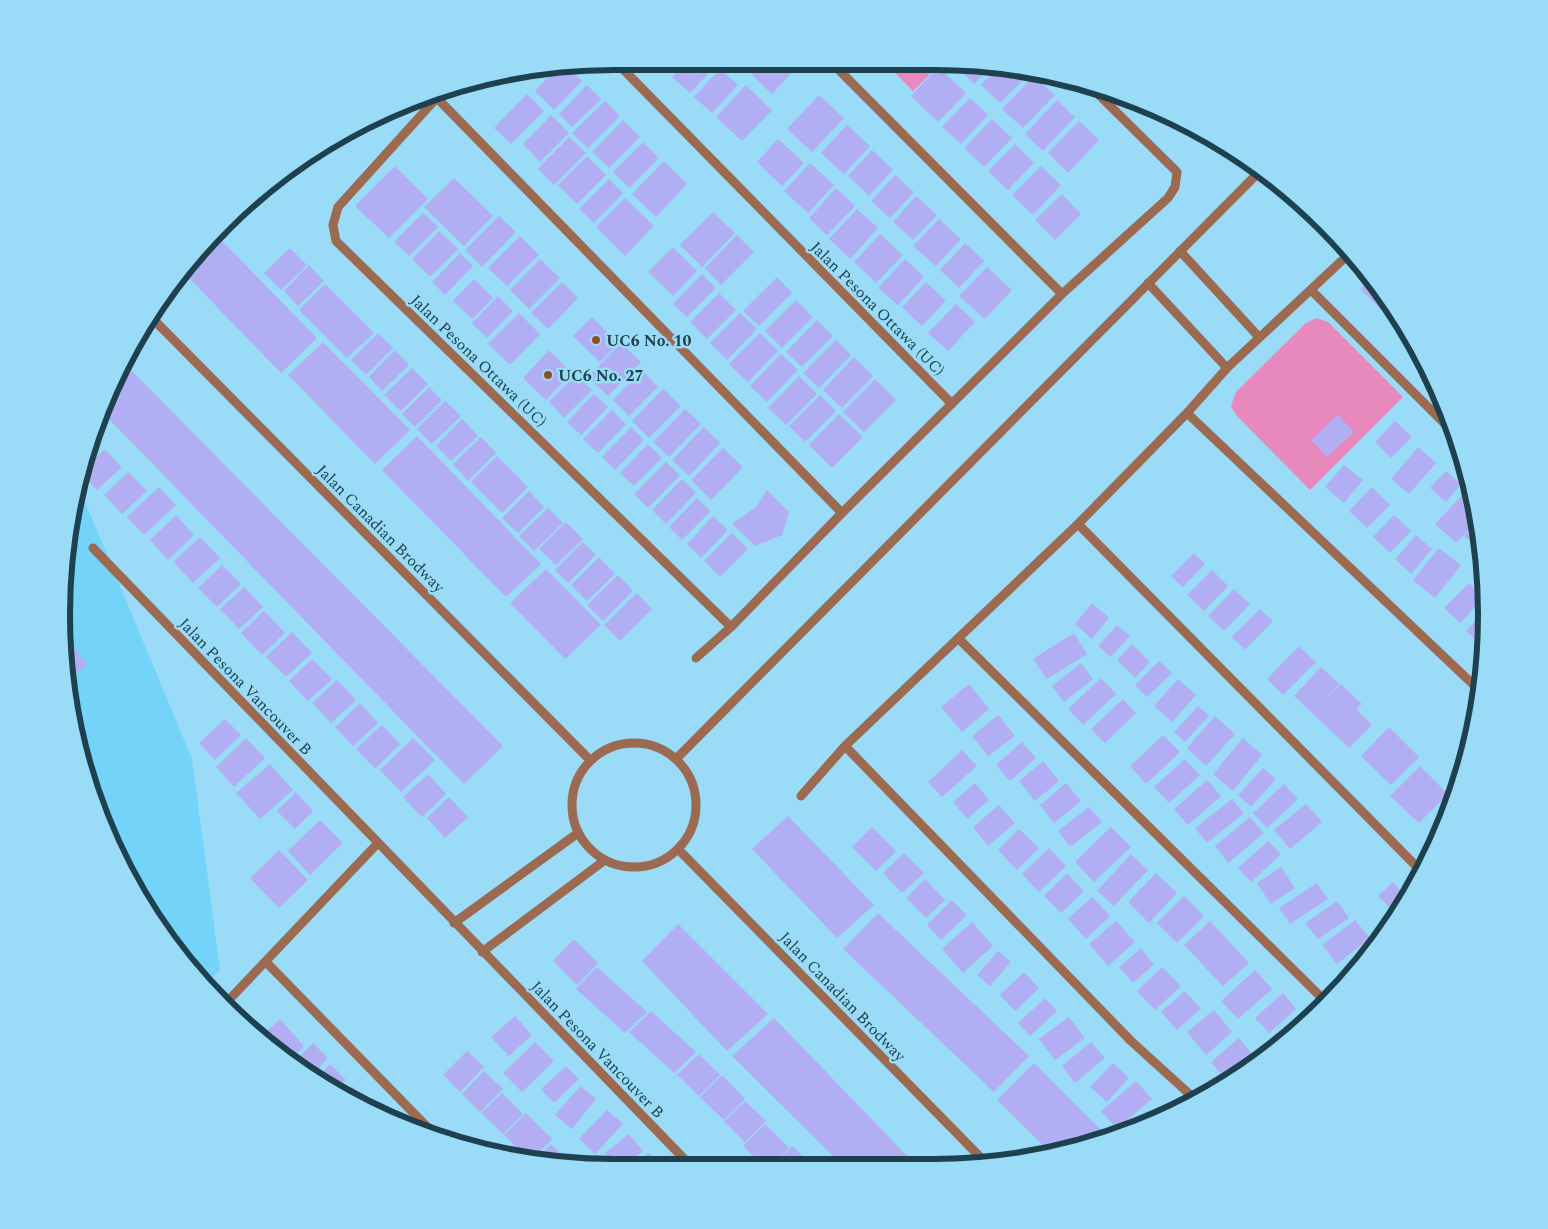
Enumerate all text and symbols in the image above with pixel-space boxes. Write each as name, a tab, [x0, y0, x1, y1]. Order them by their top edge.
street label: Jalan Pesona Ottawa (UC)	[804, 236, 950, 382]
street label: Jalan Pesona Ottawa (UC)	[405, 289, 552, 433]
place label: UC6 No. 10	[606, 329, 692, 353]
marker: UC6 No. 10	[590, 334, 602, 346]
place label: UC6 No. 27	[558, 364, 644, 388]
marker: UC6 No. 27	[542, 369, 554, 381]
street label: Jalan Canadian Brodway	[311, 459, 451, 599]
street label: Jalan Pesona Vancouver B	[173, 612, 318, 761]
street label: Jalan Canadian Brodway	[774, 926, 912, 1068]
street label: Jalan Pesona Vancouver B	[525, 975, 670, 1124]

